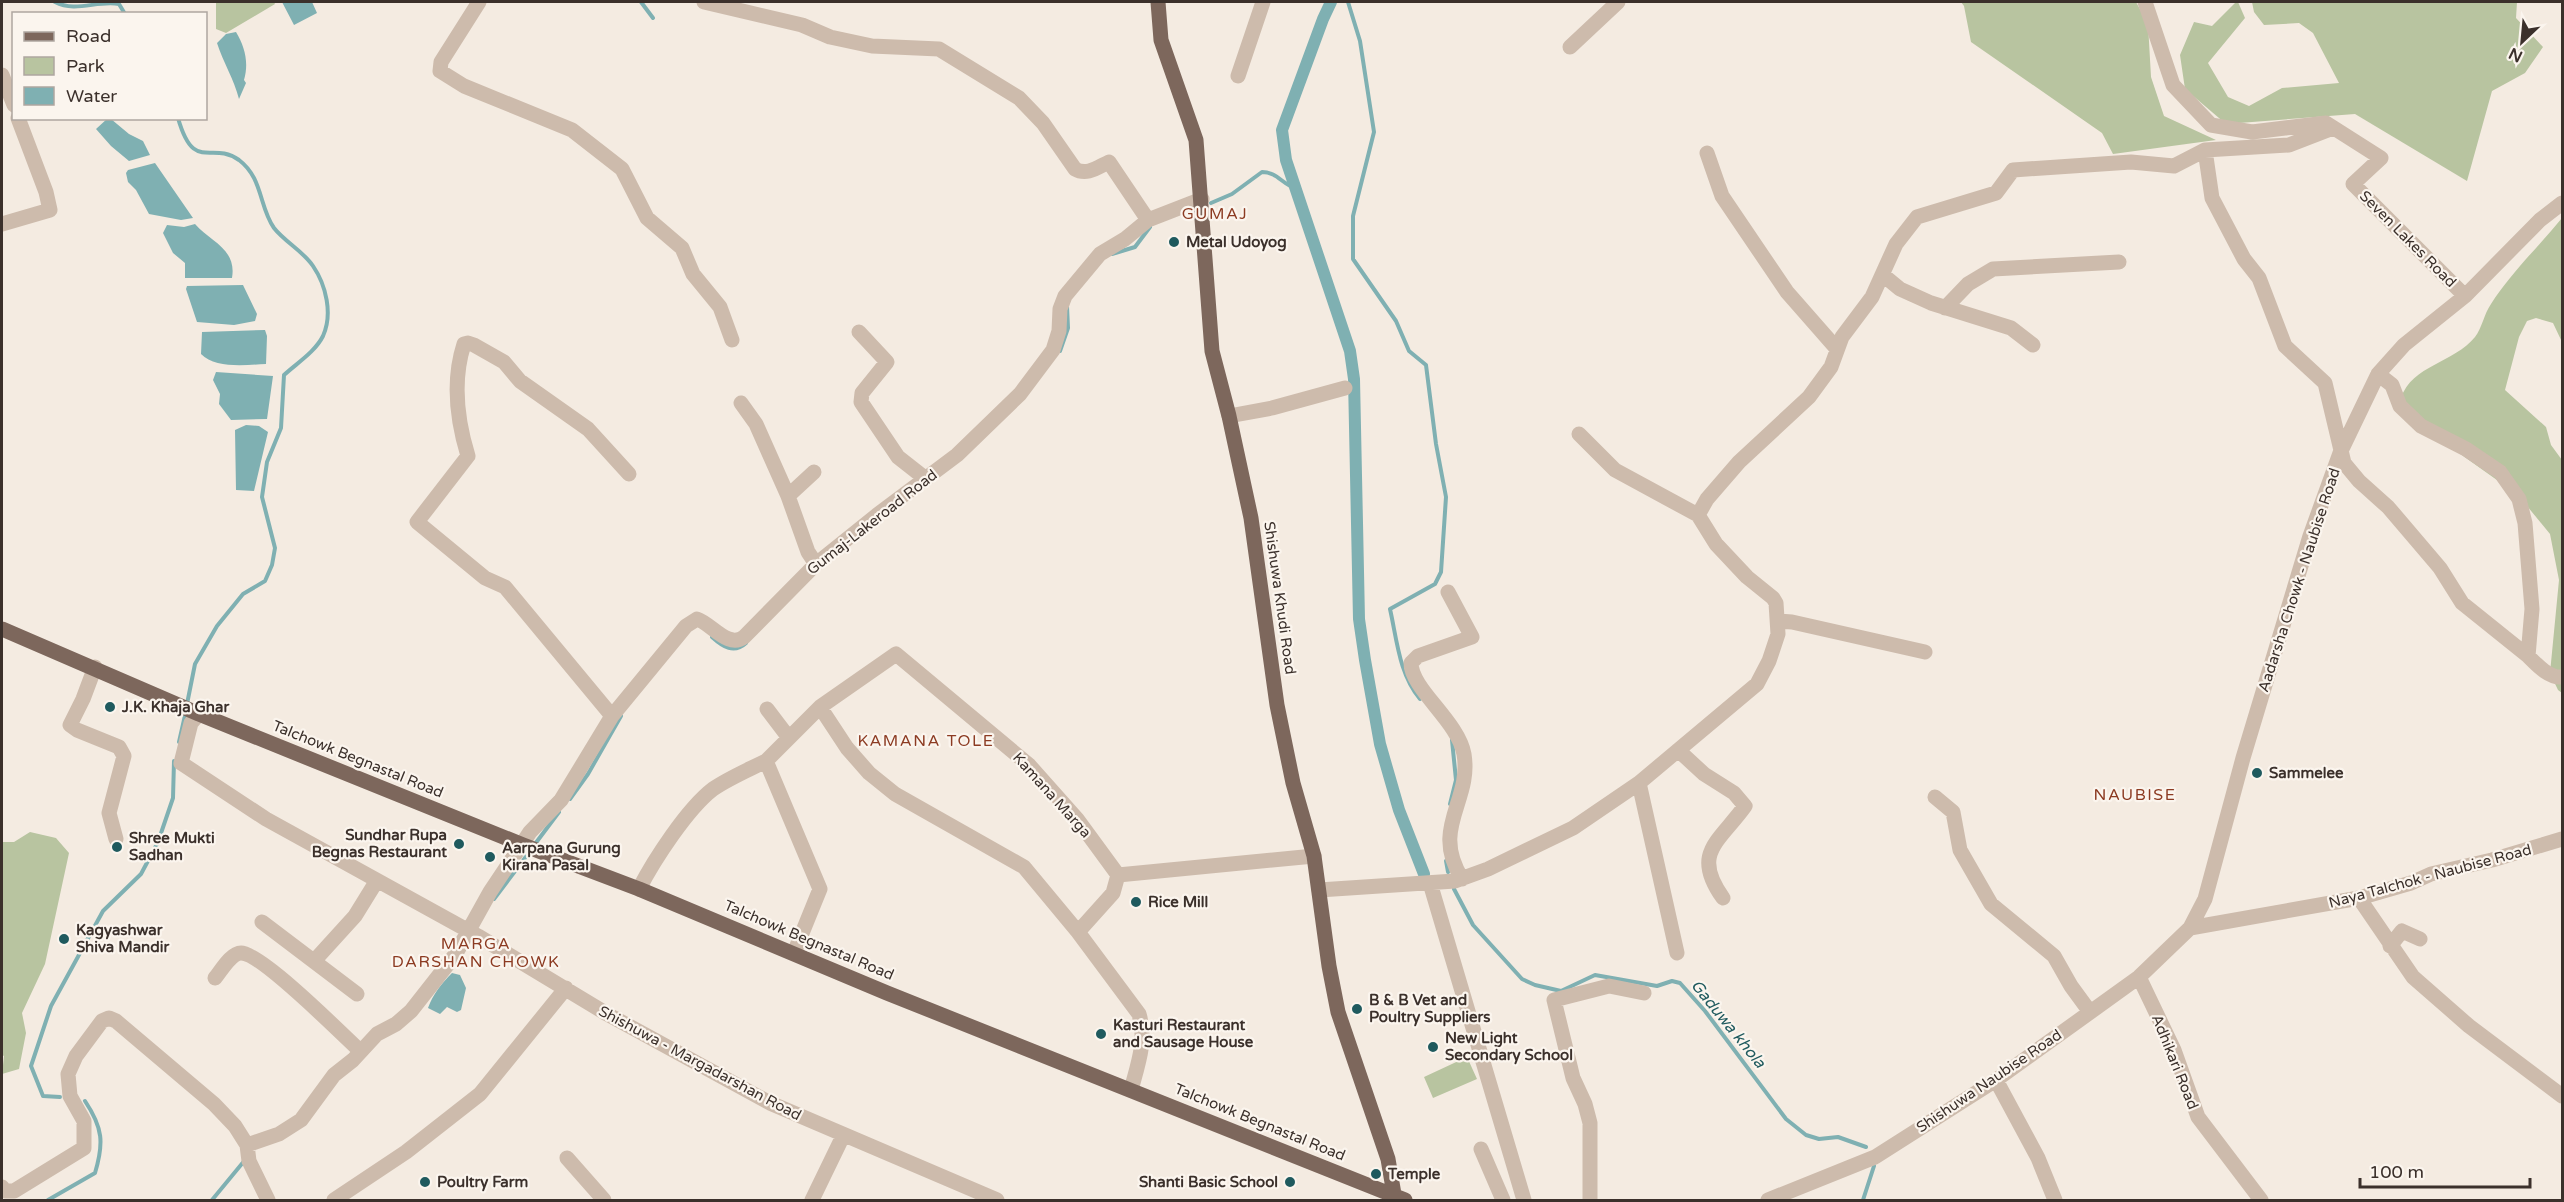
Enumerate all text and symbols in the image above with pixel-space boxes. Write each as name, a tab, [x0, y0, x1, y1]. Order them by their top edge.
legend	[12, 12, 207, 120]
north arrow	[2492, 12, 2552, 72]
text: Road	[66, 25, 111, 47]
text: N	[2506, 43, 2526, 66]
text: Park	[66, 55, 105, 77]
text: Water	[66, 85, 117, 107]
street label: Seven Lakes Road	[2356, 187, 2460, 291]
district label: GUMAJ	[1182, 204, 1248, 224]
place label: Metal Udoyog	[1186, 233, 1287, 252]
marker: Metal Udoyog	[1167, 235, 1181, 249]
street label: Gumaj-Lakeroad Road	[803, 466, 941, 578]
street label: Aadarsha Chowk - Naubise Road	[2254, 466, 2344, 694]
street label: Shishuwa Khudi Road	[1260, 520, 1300, 676]
place label: J.K. Khaja Ghar	[121, 698, 229, 717]
marker: J.K. Khaja Ghar	[103, 700, 117, 714]
street label: Talchowk Begnastal Road	[270, 716, 446, 802]
district label: KAMANA TOLE	[858, 731, 994, 751]
street label: Kamana Marga	[1009, 749, 1095, 841]
place label: Sammelee	[2269, 764, 2344, 782]
marker: Sammelee	[2250, 766, 2264, 780]
district label: NAUBISE	[2094, 785, 2176, 805]
place label: Sundhar Rupa Begnas Restaurant	[312, 826, 447, 862]
place label: Shree Mukti Sadhan	[129, 829, 215, 864]
marker: Sundhar Rupa Begnas Restaurant	[452, 837, 466, 851]
place label: Aarpana Gurung Kirana Pasal	[502, 839, 621, 874]
marker: Shree Mukti Sadhan	[110, 840, 124, 854]
street label: Naya Talchok - Naubise Road	[2327, 840, 2533, 912]
marker: Aarpana Gurung Kirana Pasal	[483, 850, 497, 864]
place label: Rice Mill	[1148, 893, 1208, 911]
marker: Rice Mill	[1129, 895, 1143, 909]
street label: Talchowk Begnastal Road	[721, 896, 897, 984]
place label: Kagyashwar Shiva Mandir	[76, 921, 169, 956]
marker: Kagyashwar Shiva Mandir	[57, 932, 71, 946]
district label: MARGA DARSHAN CHOWK	[392, 934, 560, 972]
water label: Gaduwa khola	[1686, 976, 1770, 1073]
place label: B & B Vet and Poultry Suppliers	[1369, 991, 1490, 1027]
street label: Shishuwa - Margadarshan Road	[596, 1002, 804, 1124]
marker: B & B Vet and Poultry Suppliers	[1350, 1002, 1364, 1016]
street label: Adhikari Road	[2148, 1012, 2202, 1112]
place label: Kasturi Restaurant and Sausage House	[1113, 1016, 1254, 1052]
street label: Shishuwa Naubise Road	[1913, 1026, 2065, 1136]
marker: Kasturi Restaurant and Sausage House	[1094, 1027, 1108, 1041]
place label: New Light Secondary School	[1445, 1029, 1573, 1065]
marker: New Light Secondary School	[1426, 1040, 1440, 1054]
street label: Talchowk Begnastal Road	[1172, 1079, 1348, 1165]
scale bar	[2360, 1151, 2530, 1189]
text: 100 m	[2369, 1161, 2424, 1183]
place label: Temple	[1387, 1165, 1441, 1184]
marker: Temple	[1369, 1167, 1383, 1181]
place label: Poultry Farm	[437, 1173, 528, 1192]
place label: Shanti Basic School	[1139, 1173, 1278, 1191]
marker: Poultry Farm	[418, 1175, 432, 1189]
marker: Shanti Basic School	[1283, 1175, 1297, 1189]

